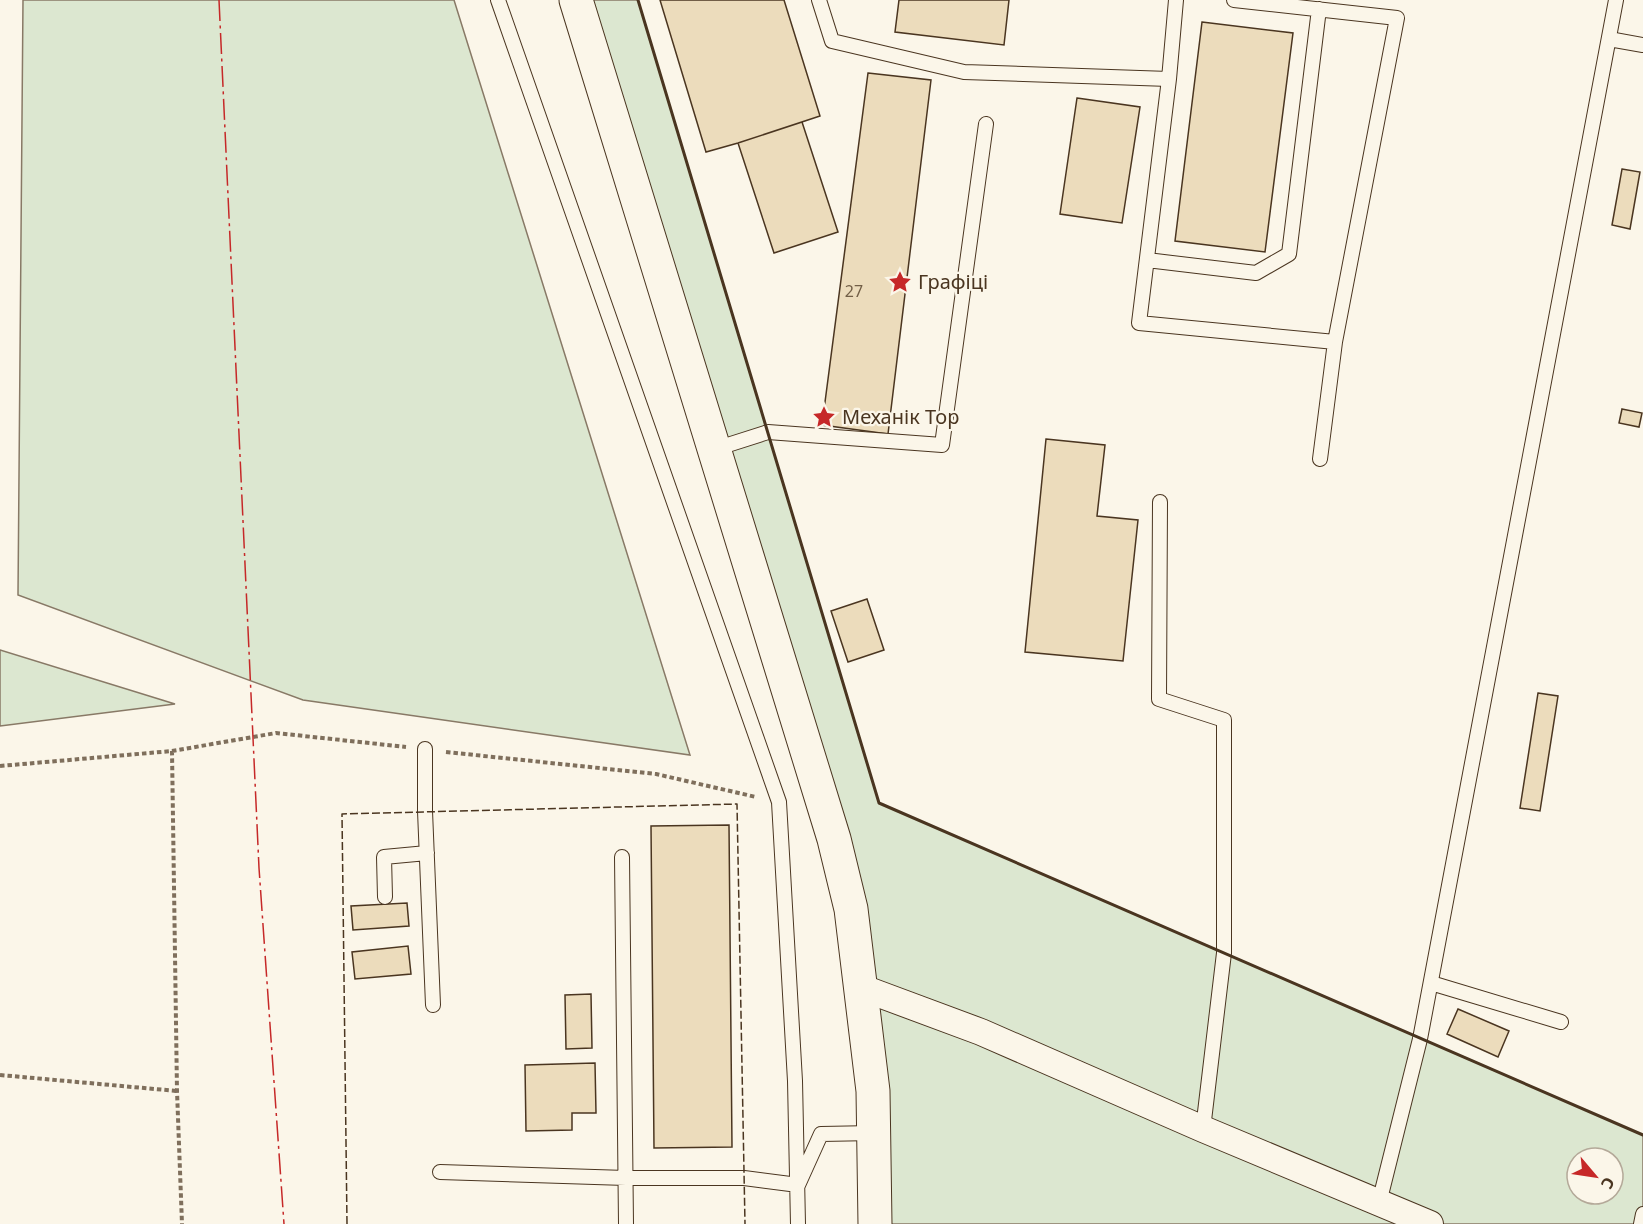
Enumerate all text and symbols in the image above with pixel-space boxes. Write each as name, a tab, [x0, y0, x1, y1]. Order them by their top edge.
place label: Графіці	[918, 268, 988, 295]
place icon: Графіці	[887, 269, 913, 295]
house number: 27	[845, 280, 863, 302]
place label: Механік Тор	[842, 403, 959, 430]
place icon: Механік Тор	[811, 404, 837, 430]
north arrow	[1565, 1146, 1625, 1206]
text: С	[1596, 1173, 1620, 1193]

